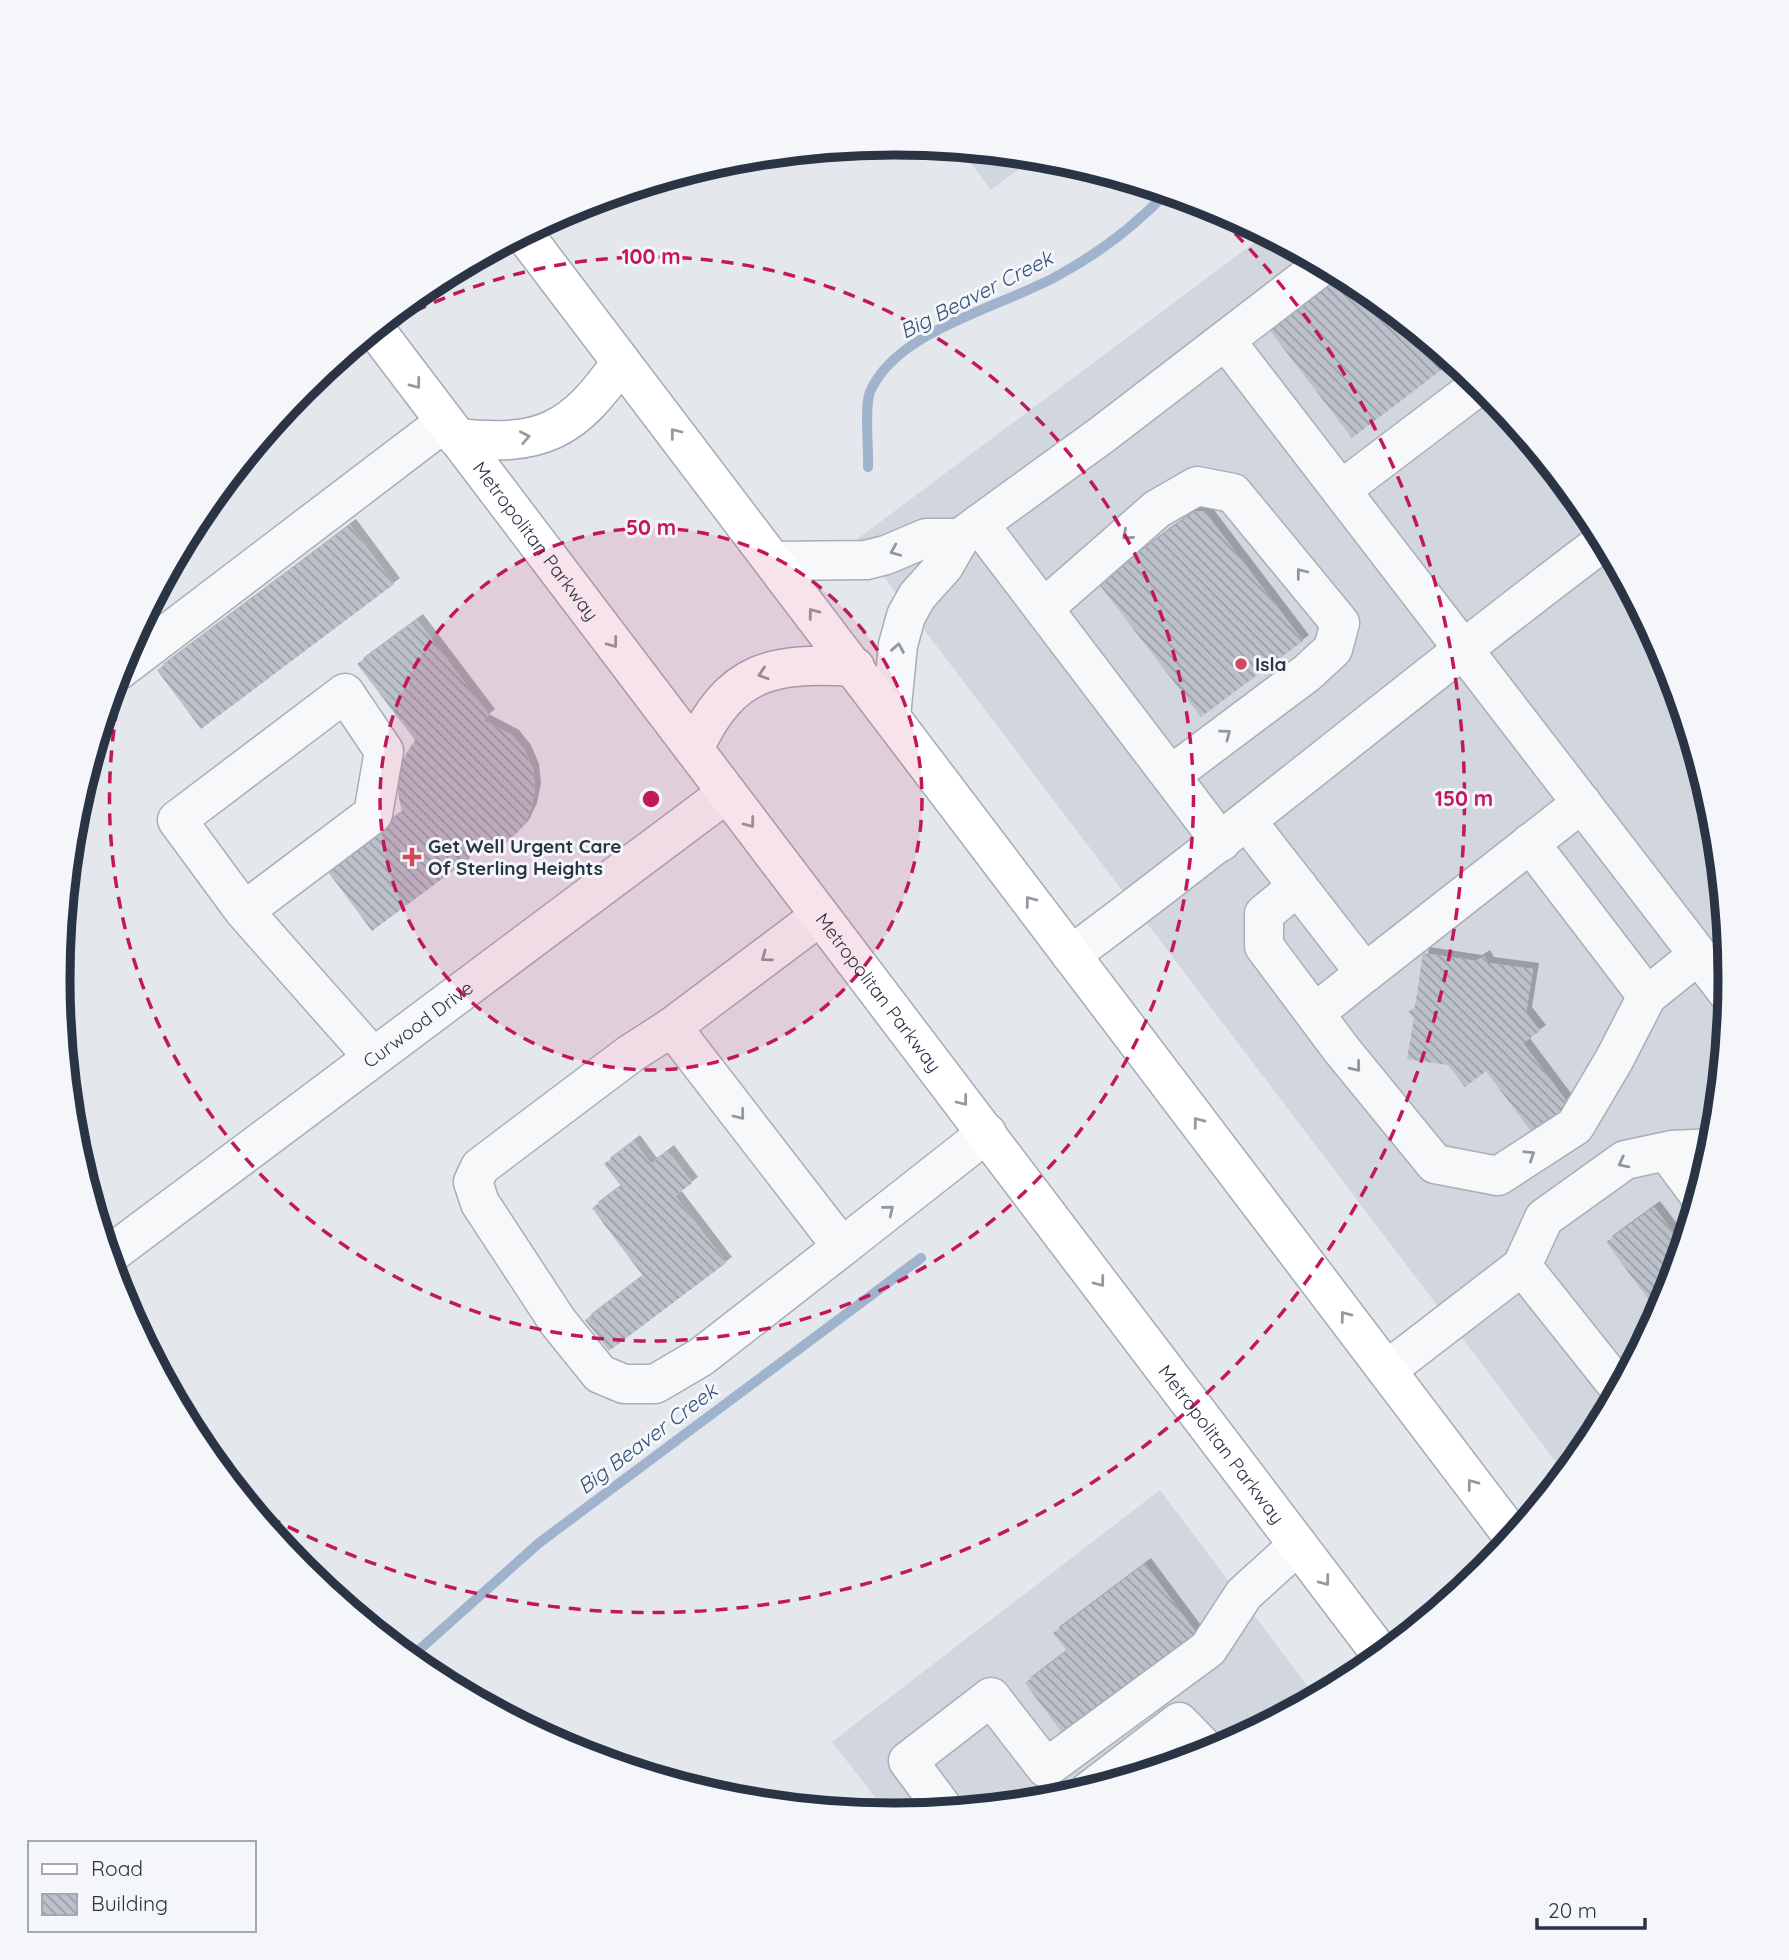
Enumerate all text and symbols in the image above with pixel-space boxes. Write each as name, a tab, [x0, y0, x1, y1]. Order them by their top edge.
text: 100 m	[621, 243, 681, 269]
water label: Big Beaver Creek	[895, 243, 1058, 344]
one-way arrow	[407, 376, 420, 389]
one-way arrow	[670, 428, 683, 440]
one-way arrow	[519, 431, 531, 446]
street label: Metropolitan Parkway	[468, 456, 604, 625]
text: 50 m	[626, 514, 676, 540]
one-way arrow	[1122, 527, 1135, 539]
one-way arrow	[890, 543, 902, 557]
one-way arrow	[1297, 569, 1309, 582]
one-way arrow	[809, 608, 822, 621]
one-way arrow	[605, 635, 617, 648]
one-way arrow	[890, 642, 905, 654]
place label: Isla	[1255, 652, 1286, 676]
marker: Isla	[1233, 656, 1249, 672]
one-way arrow	[758, 666, 770, 680]
one-way arrow	[1218, 730, 1230, 742]
text: 150 m	[1435, 785, 1493, 811]
centre of rings	[639, 787, 663, 811]
one-way arrow	[741, 815, 754, 828]
place label: Get Well Urgent Care Of Sterling Heights	[428, 834, 622, 880]
marker: Get Well Urgent Care Of Sterling Heights	[402, 847, 422, 867]
one-way arrow	[1026, 896, 1039, 909]
street label: Metropolitan Parkway	[810, 908, 947, 1077]
one-way arrow	[761, 949, 773, 962]
street label: Curwood Drive	[358, 975, 478, 1073]
one-way arrow	[1348, 1058, 1360, 1071]
one-way arrow	[954, 1093, 967, 1106]
one-way arrow	[731, 1107, 744, 1119]
one-way arrow	[1194, 1117, 1207, 1129]
one-way arrow	[1522, 1151, 1535, 1164]
one-way arrow	[1618, 1155, 1631, 1169]
one-way arrow	[880, 1206, 893, 1218]
one-way arrow	[1092, 1274, 1104, 1287]
one-way arrow	[1341, 1311, 1354, 1324]
street label: Metropolitan Parkway	[1153, 1360, 1290, 1529]
water label: Big Beaver Creek	[572, 1376, 723, 1499]
one-way arrow	[1468, 1479, 1481, 1491]
one-way arrow	[1317, 1574, 1330, 1586]
legend	[28, 1841, 256, 1932]
text: Road	[91, 1855, 143, 1881]
scale bar	[1537, 1886, 1646, 1930]
text: Building	[91, 1890, 168, 1916]
text: 20 m	[1548, 1897, 1597, 1923]

